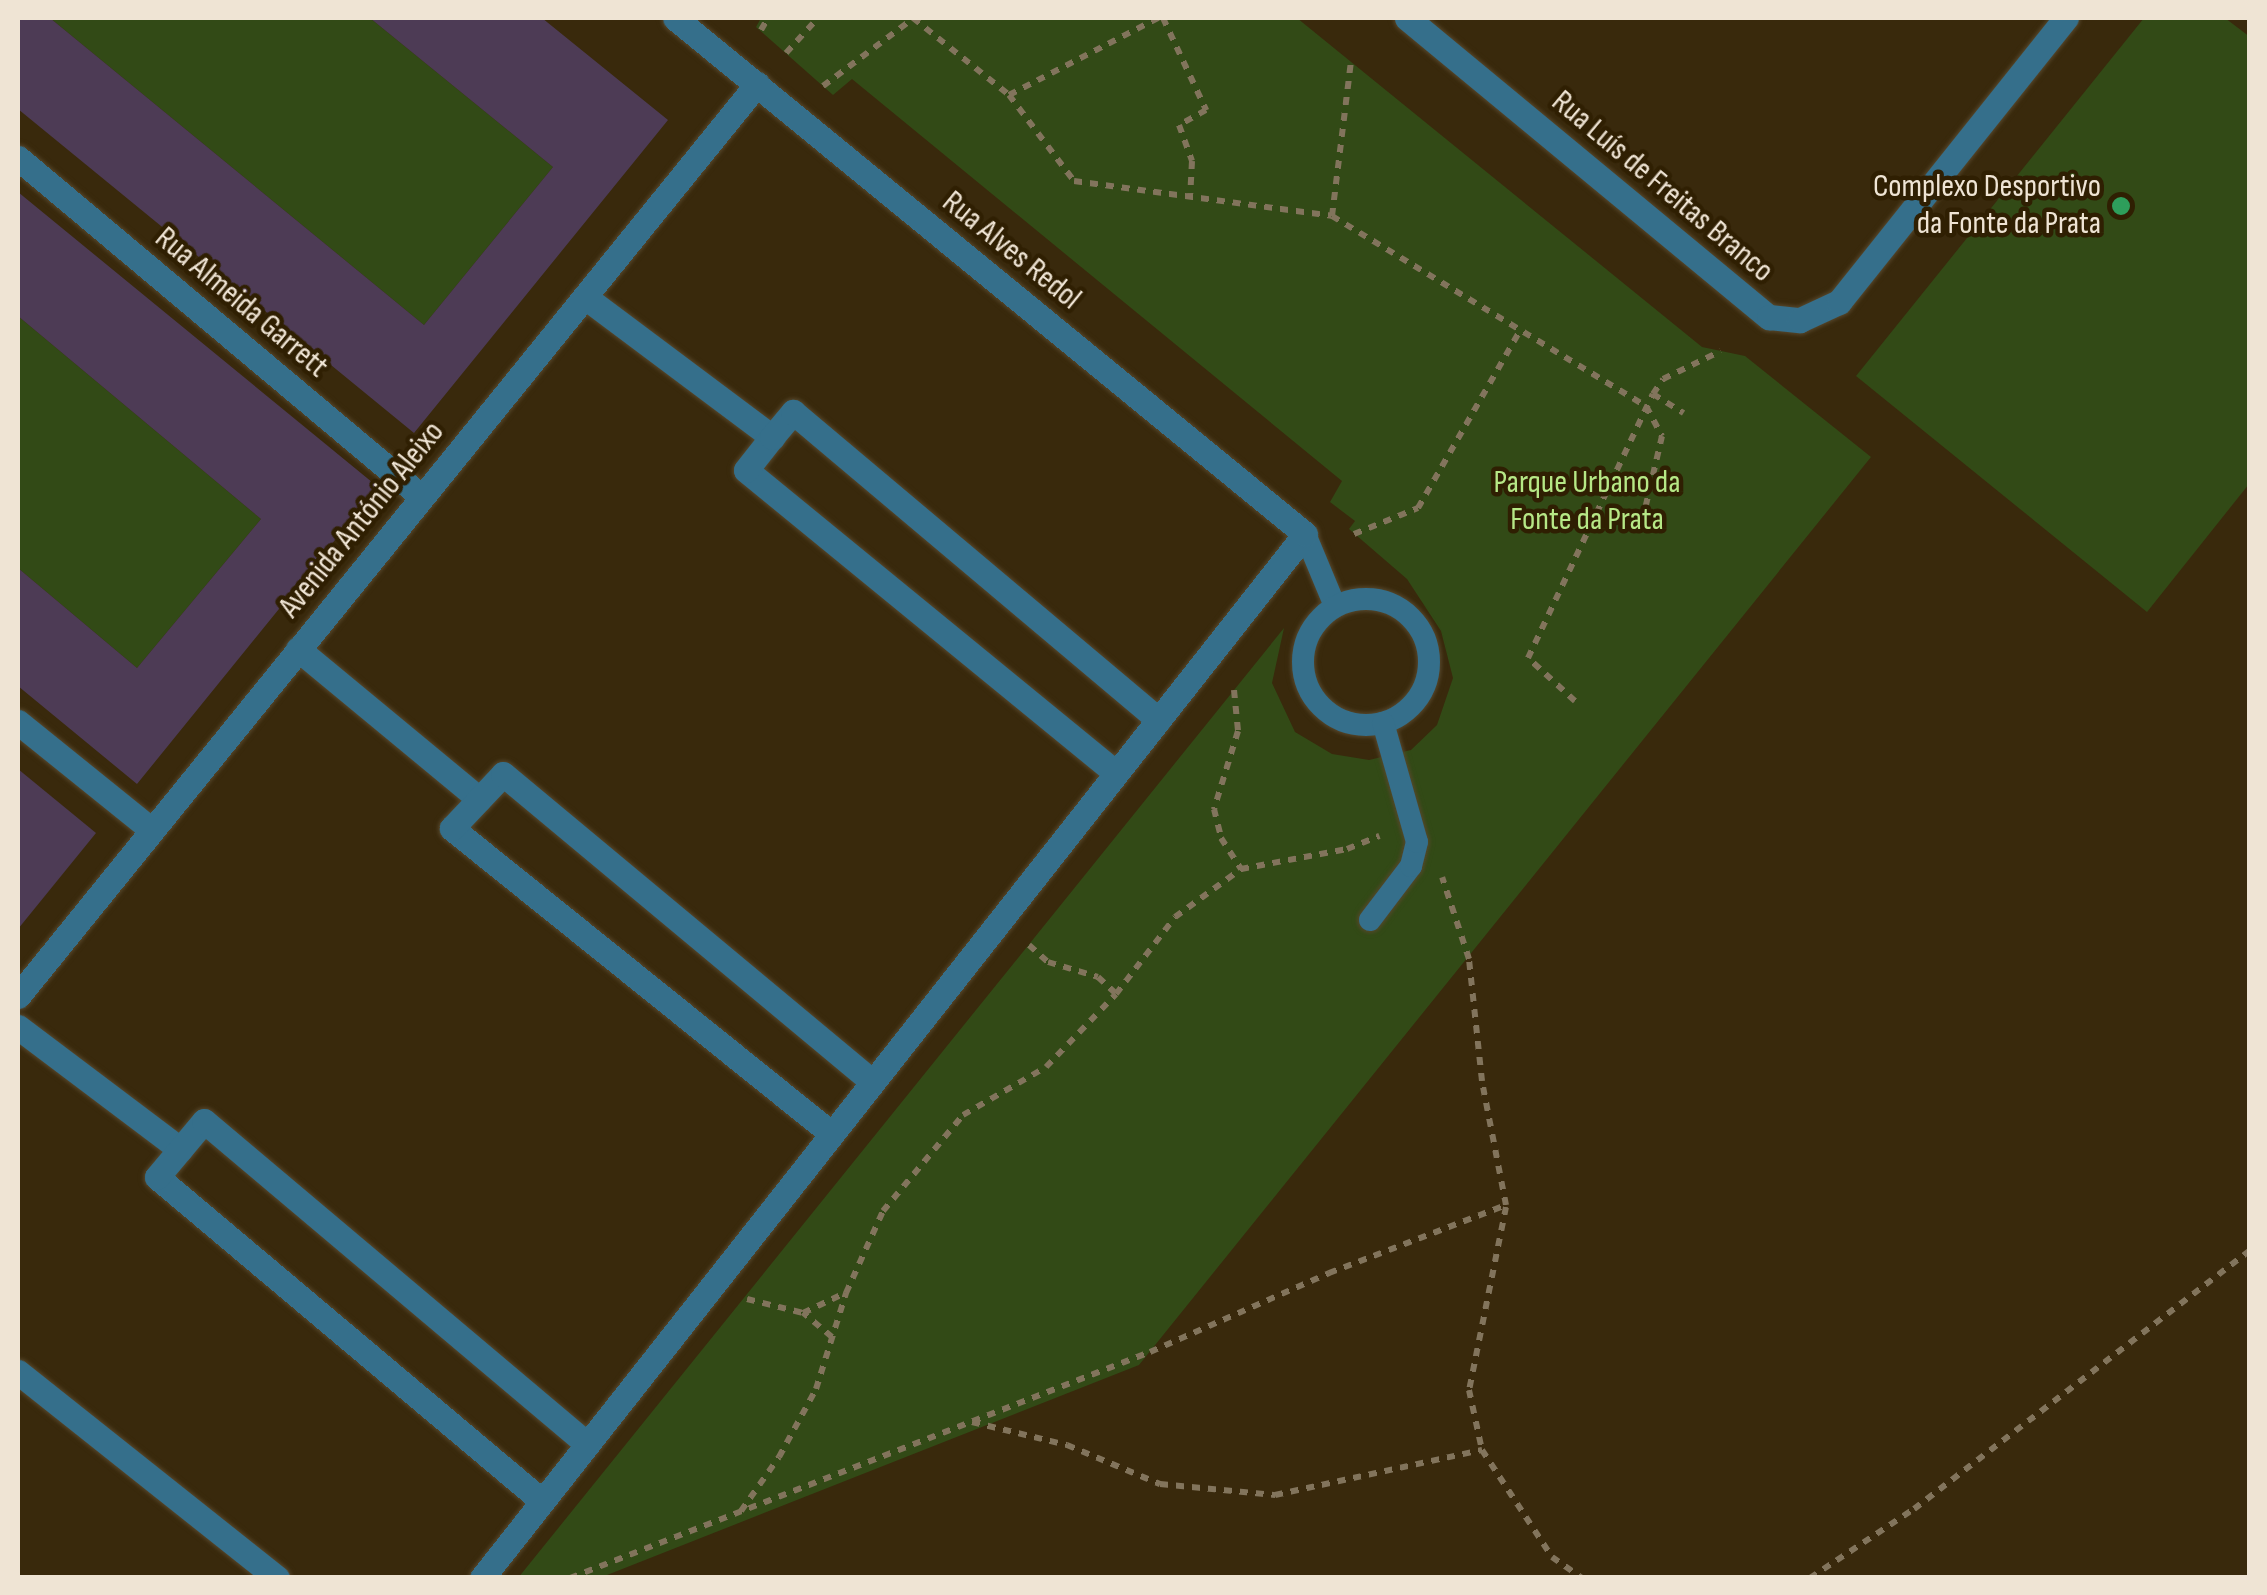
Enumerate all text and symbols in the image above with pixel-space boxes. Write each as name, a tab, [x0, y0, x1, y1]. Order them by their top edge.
street label: Rua Luís de Freitas Branco	[1543, 83, 1781, 291]
place label: Complexo Desportivo da Fonte da Prata	[1873, 169, 2101, 244]
street label: Rua Alves Redol	[934, 184, 1088, 318]
marker: Complexo Desportivo da Fonte da Prata	[2110, 195, 2132, 217]
street label: Rua Almeida Garrett	[147, 220, 335, 386]
street label: Avenida António Aleixo	[271, 414, 453, 626]
park label: Parque Urbano da Fonte da Prata	[1493, 465, 1681, 540]

